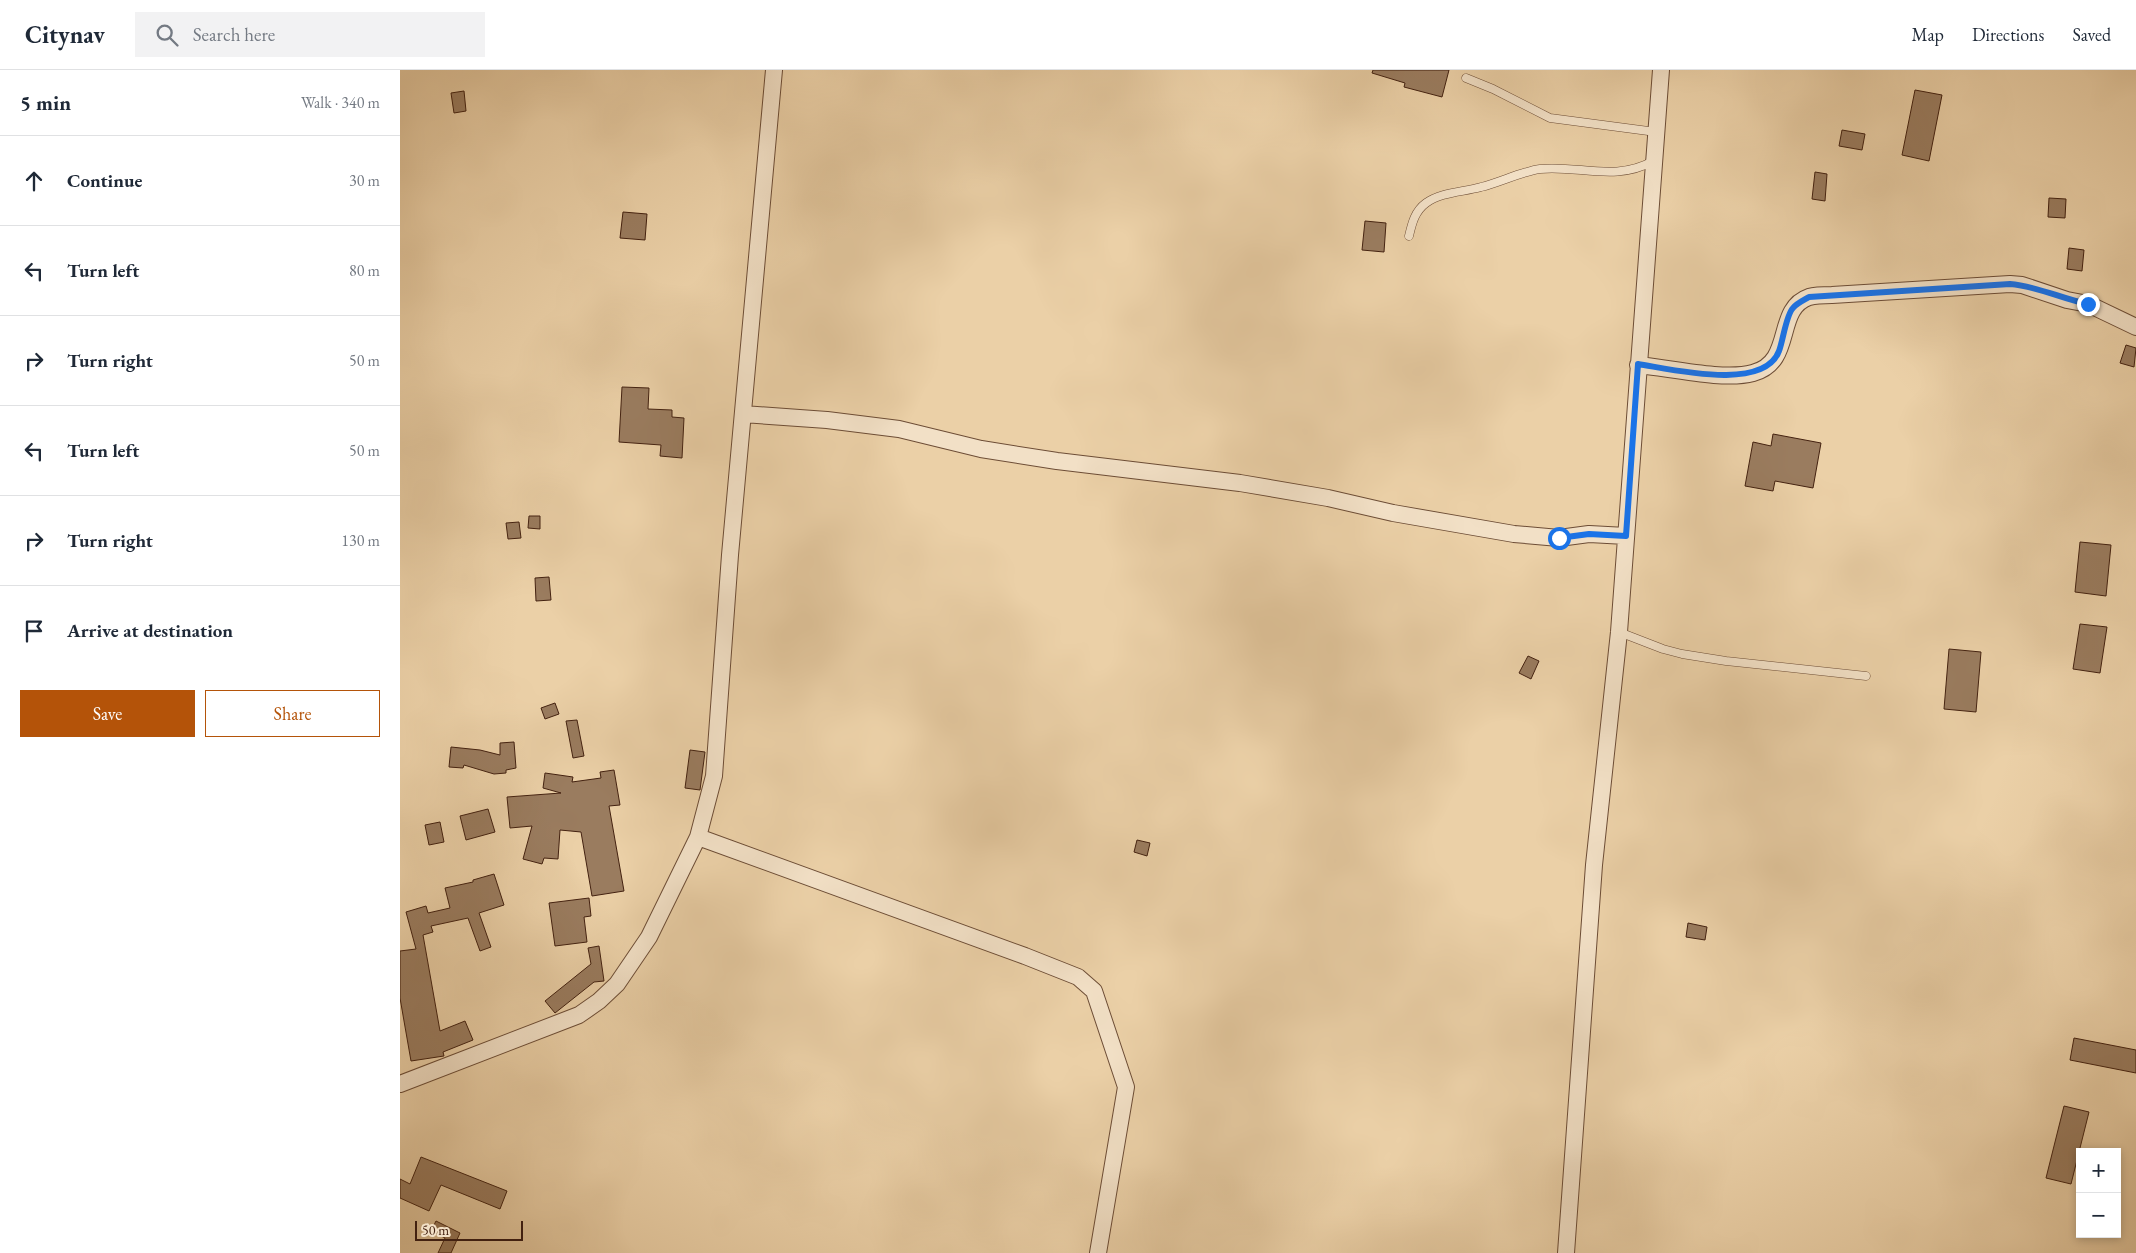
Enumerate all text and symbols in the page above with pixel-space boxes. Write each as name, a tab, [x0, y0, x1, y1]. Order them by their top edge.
search box	[135, 12, 485, 57]
text: Citynav	[25, 19, 105, 50]
icon: search	[153, 21, 181, 49]
text: Search here	[193, 22, 275, 47]
text: Map	[1912, 23, 1944, 46]
text: Directions	[1972, 23, 2044, 46]
text: Saved	[2072, 23, 2111, 46]
text: 5 min	[20, 89, 71, 116]
text: Walk · 340 m	[301, 92, 380, 113]
icon: ahead	[20, 167, 48, 195]
text: Continue	[67, 168, 142, 193]
text: 30 m	[349, 170, 380, 191]
icon: left	[20, 257, 48, 285]
text: Turn left	[67, 258, 139, 283]
text: 80 m	[349, 260, 380, 281]
route end	[2077, 293, 2100, 316]
icon: right	[20, 347, 48, 375]
text: Turn right	[67, 348, 153, 373]
text: 50 m	[349, 350, 380, 371]
icon: left	[20, 437, 48, 465]
text: Turn left	[67, 438, 139, 463]
text: 50 m	[349, 440, 380, 461]
icon: right	[20, 527, 48, 555]
route start	[1548, 527, 1571, 550]
text: Turn right	[67, 528, 153, 553]
text: 130 m	[341, 530, 380, 551]
icon: arrive	[20, 617, 48, 645]
text: Arrive at destination	[67, 618, 233, 643]
button: Save	[20, 690, 195, 737]
button: Share	[205, 690, 380, 737]
map controls	[2076, 1148, 2121, 1238]
button: +	[2076, 1148, 2121, 1193]
button: −	[2076, 1193, 2121, 1238]
scale bar	[415, 1218, 522, 1241]
text: 50 m	[422, 1221, 449, 1239]

